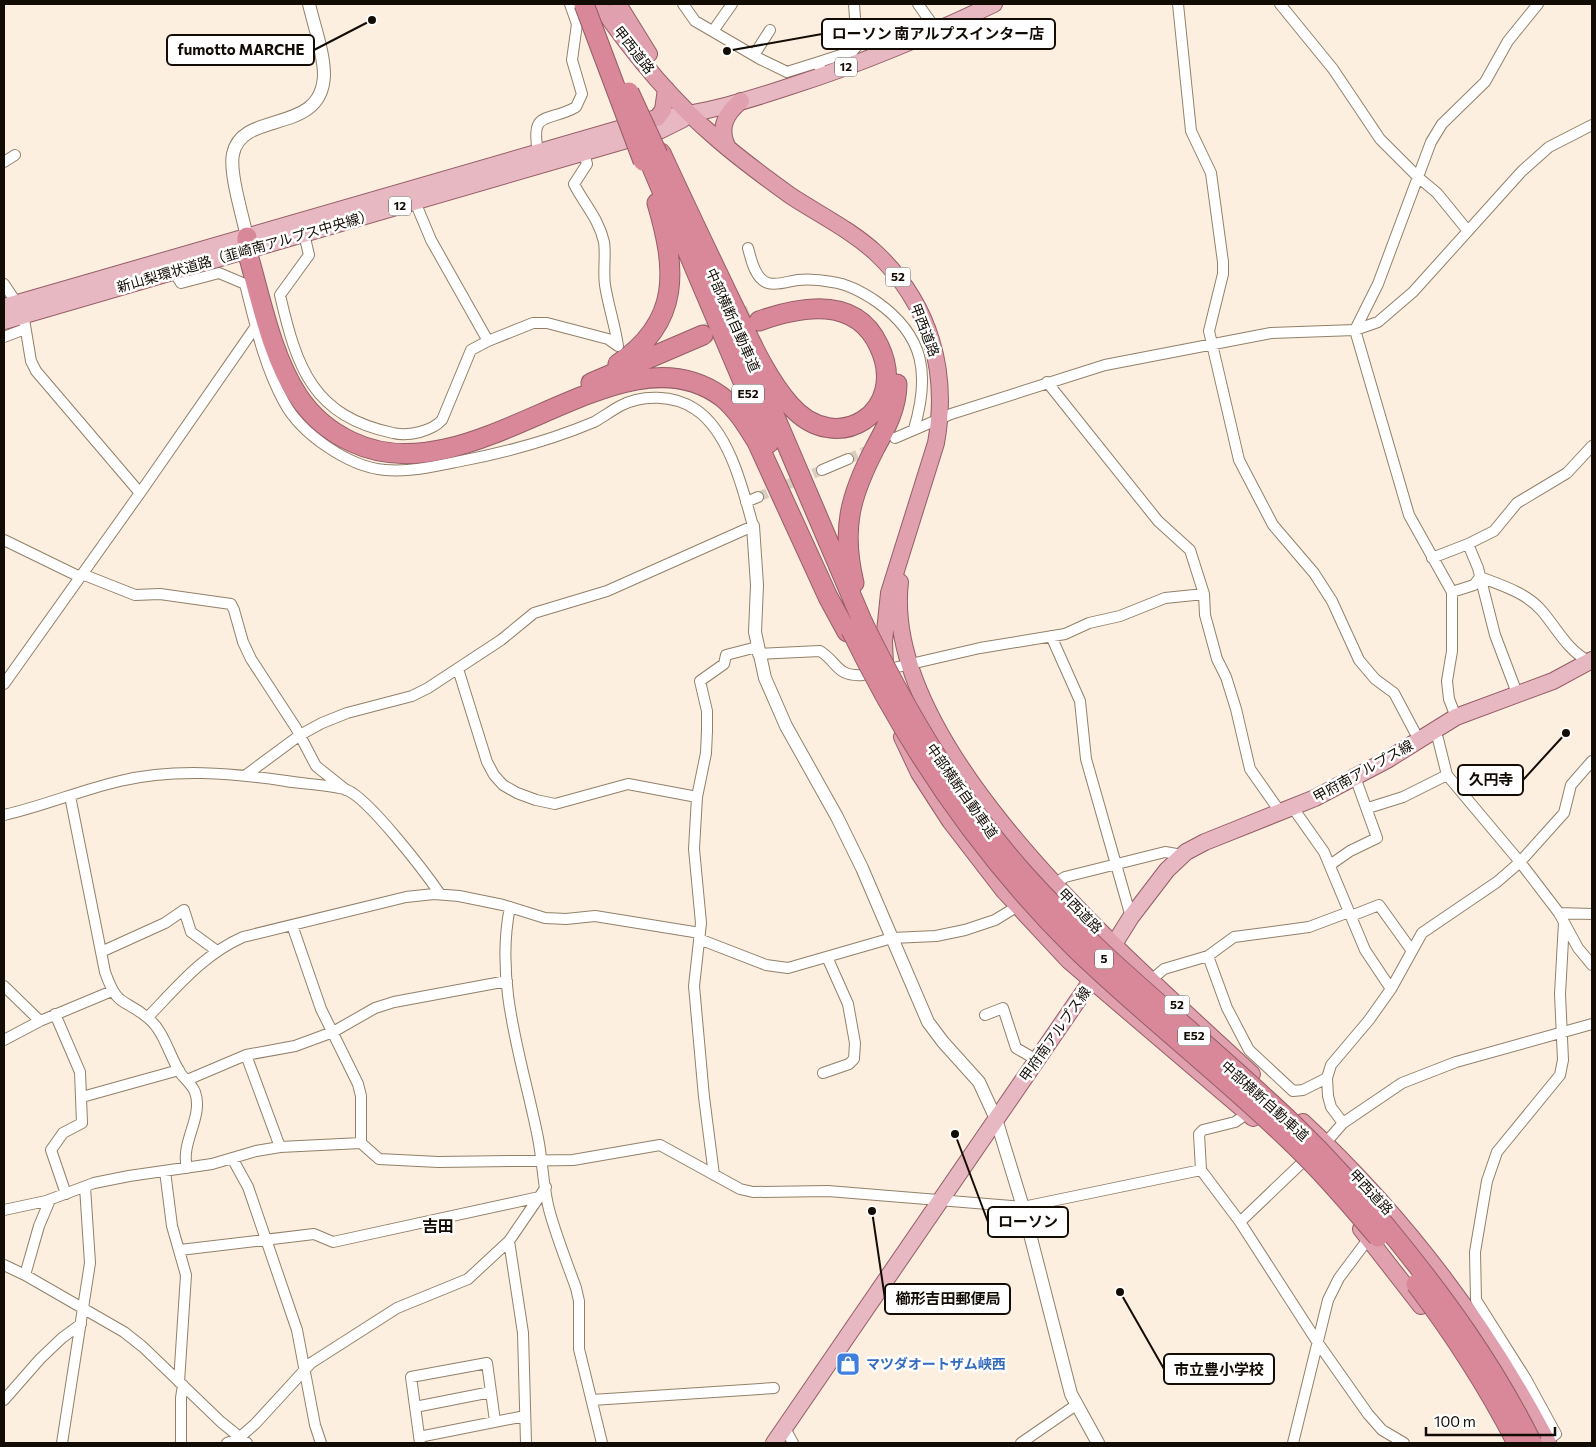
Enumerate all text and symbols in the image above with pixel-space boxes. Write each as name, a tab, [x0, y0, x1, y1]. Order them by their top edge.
callout: ローソン 南アルプスインター店	[822, 19, 1055, 49]
street label: 甲西道路	[610, 22, 658, 77]
text: ローソン 南アルプスインター店	[832, 24, 1044, 42]
callout: fumotto MARCHE	[167, 35, 314, 65]
text: fumotto MARCHE	[178, 40, 304, 58]
road number: 12	[835, 58, 857, 76]
road number: 12	[389, 197, 411, 216]
street label: 新山梨環状道路（韮崎南アルプス中央線）	[115, 206, 375, 295]
street label: 中部横断自動車道	[703, 265, 764, 374]
road number: 52	[886, 268, 910, 286]
street label: 甲西道路	[907, 301, 943, 359]
road number: E52	[732, 384, 764, 404]
street label: 甲府南アルプス線	[1310, 736, 1416, 805]
street label: 中部横断自動車道	[923, 740, 1001, 841]
callout: 久円寺	[1458, 765, 1523, 795]
text: 久円寺	[1468, 770, 1514, 788]
street label: 甲西道路	[1055, 885, 1106, 937]
road number: 5	[1095, 950, 1113, 969]
street label: 甲府南アルプス線	[1016, 983, 1094, 1084]
road number: 52	[1164, 996, 1190, 1014]
road number: E52	[1178, 1026, 1210, 1046]
street label: 中部横断自動車道	[1218, 1057, 1313, 1144]
street label: 甲西道路	[1346, 1165, 1397, 1218]
callout: ローソン	[988, 1207, 1068, 1237]
text: ローソン	[998, 1212, 1058, 1230]
district label: 吉田	[422, 1216, 454, 1235]
callout: 櫛形吉田郵便局	[885, 1284, 1010, 1314]
text: 櫛形吉田郵便局	[895, 1289, 1001, 1307]
shop icon: マツダオートザム峡西	[835, 1351, 861, 1377]
callout: 市立豊小学校	[1164, 1354, 1274, 1384]
place label: マツダオートザム峡西	[866, 1355, 1006, 1372]
text: 市立豊小学校	[1174, 1360, 1264, 1378]
scale bar	[1426, 1404, 1555, 1436]
text: 100 m	[1434, 1412, 1476, 1430]

